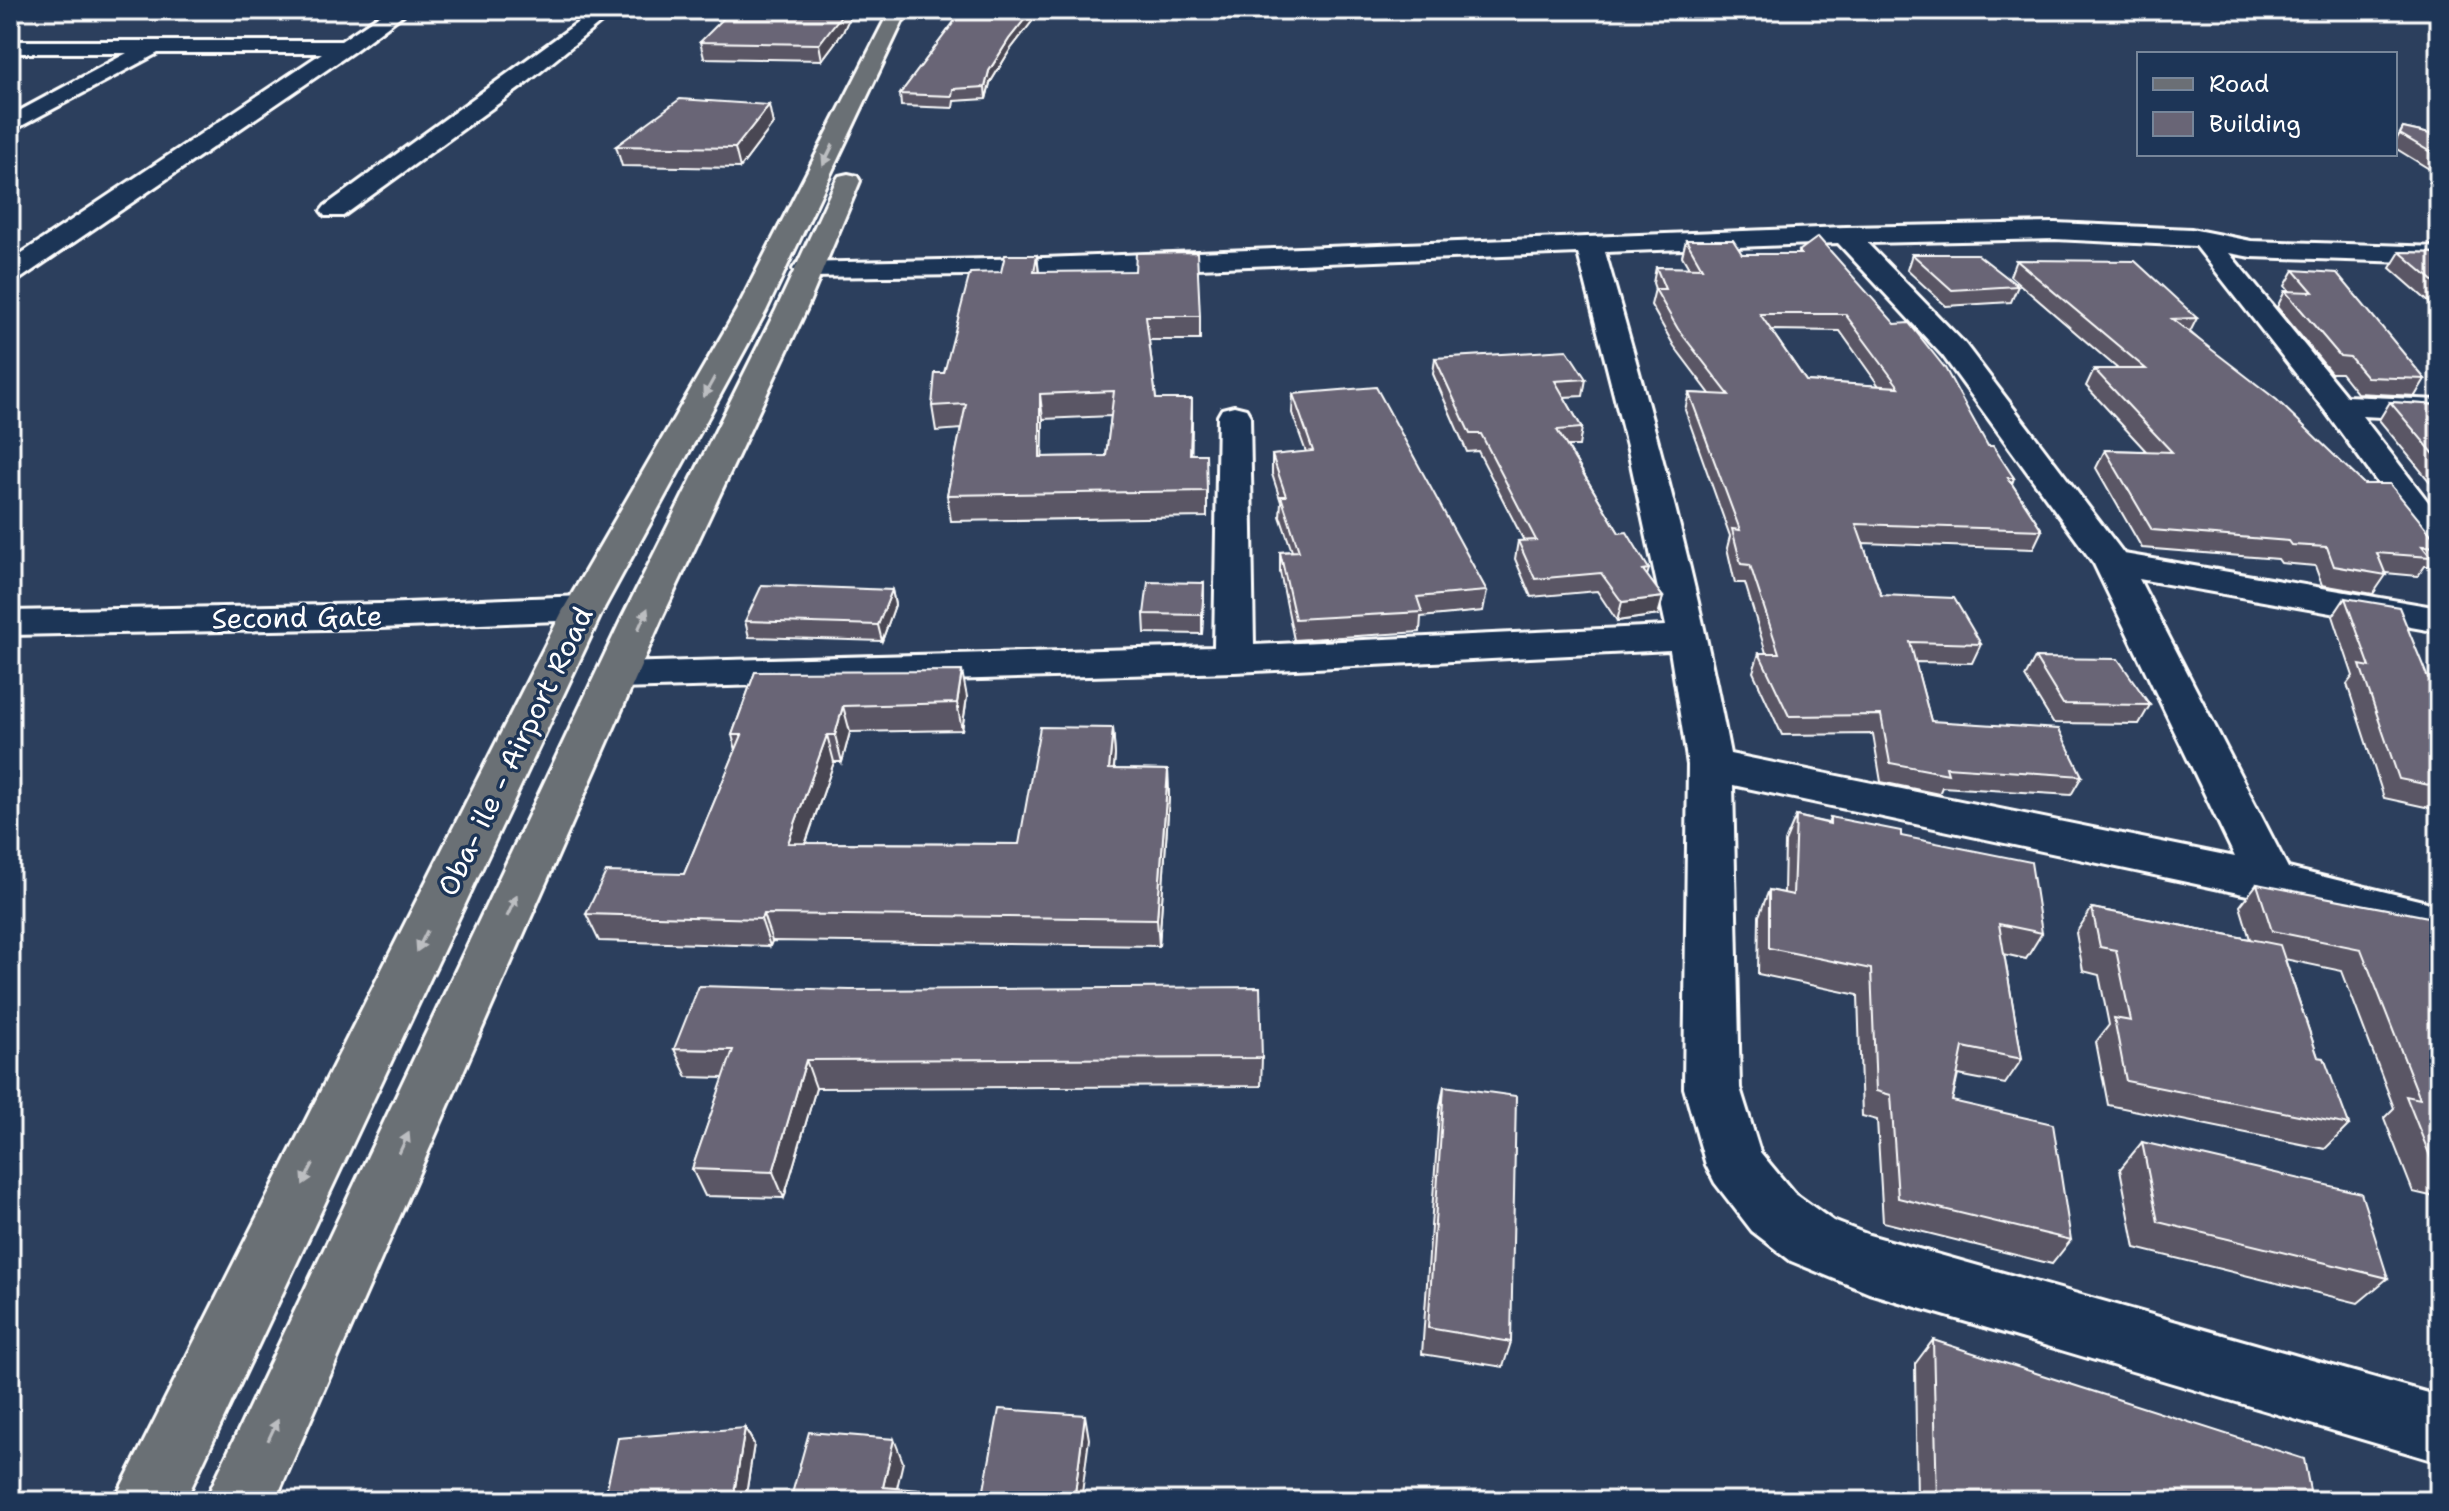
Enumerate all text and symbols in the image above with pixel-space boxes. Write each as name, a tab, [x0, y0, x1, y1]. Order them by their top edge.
legend	[2137, 52, 2397, 156]
text: Road	[2209, 68, 2269, 100]
text: Building	[2209, 108, 2301, 140]
one-way arrow	[821, 144, 835, 167]
one-way arrow	[702, 375, 716, 398]
street label: Second Gate	[211, 597, 383, 637]
street label: Oba- ile - Airport Road	[428, 600, 602, 902]
one-way arrow	[636, 607, 649, 630]
one-way arrow	[506, 895, 519, 918]
one-way arrow	[415, 929, 429, 952]
one-way arrow	[397, 1131, 411, 1155]
one-way arrow	[302, 1163, 315, 1186]
one-way arrow	[266, 1418, 279, 1442]

